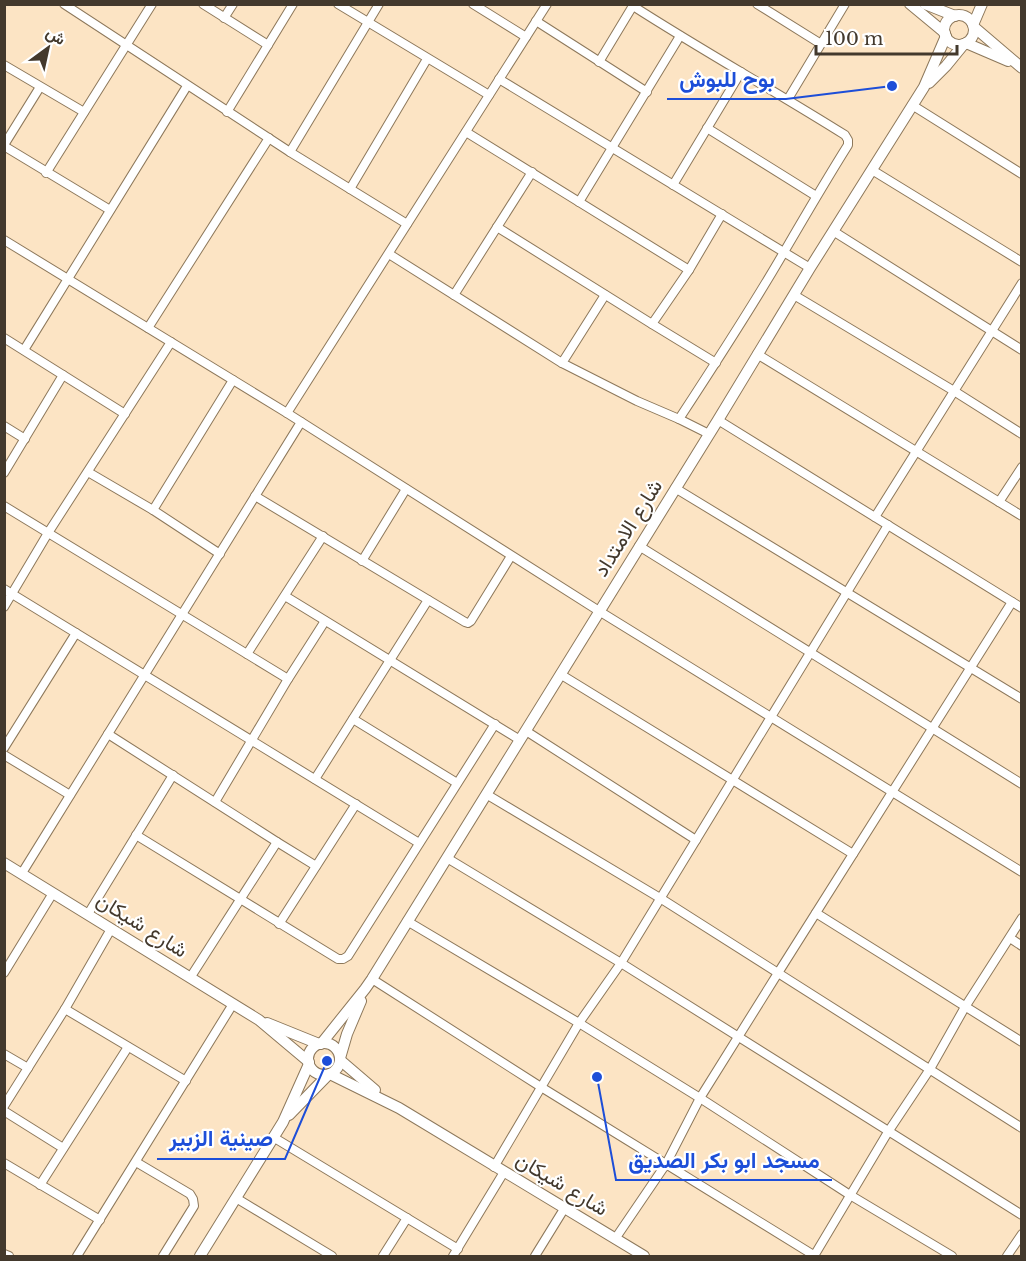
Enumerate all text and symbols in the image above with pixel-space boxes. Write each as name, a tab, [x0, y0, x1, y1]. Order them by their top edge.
north arrow	[18, 18, 78, 78]
scale bar	[816, 18, 957, 56]
text: ش	[43, 22, 70, 49]
text: 100 m	[825, 28, 883, 50]
callout: بوح للبوش	[667, 59, 786, 99]
text: بوح للبوش	[679, 66, 775, 94]
street label: شارع الامتداد	[588, 475, 669, 582]
street label: شارع شيكان	[91, 887, 193, 964]
callout: صينية الزبير	[157, 1119, 285, 1159]
text: صينية الزبير	[168, 1125, 273, 1152]
callout: مسجد ابو بكر الصديق	[616, 1140, 832, 1180]
street label: شارع شيكان	[511, 1146, 613, 1222]
text: مسجد ابو بكر الصديق	[628, 1147, 820, 1174]

